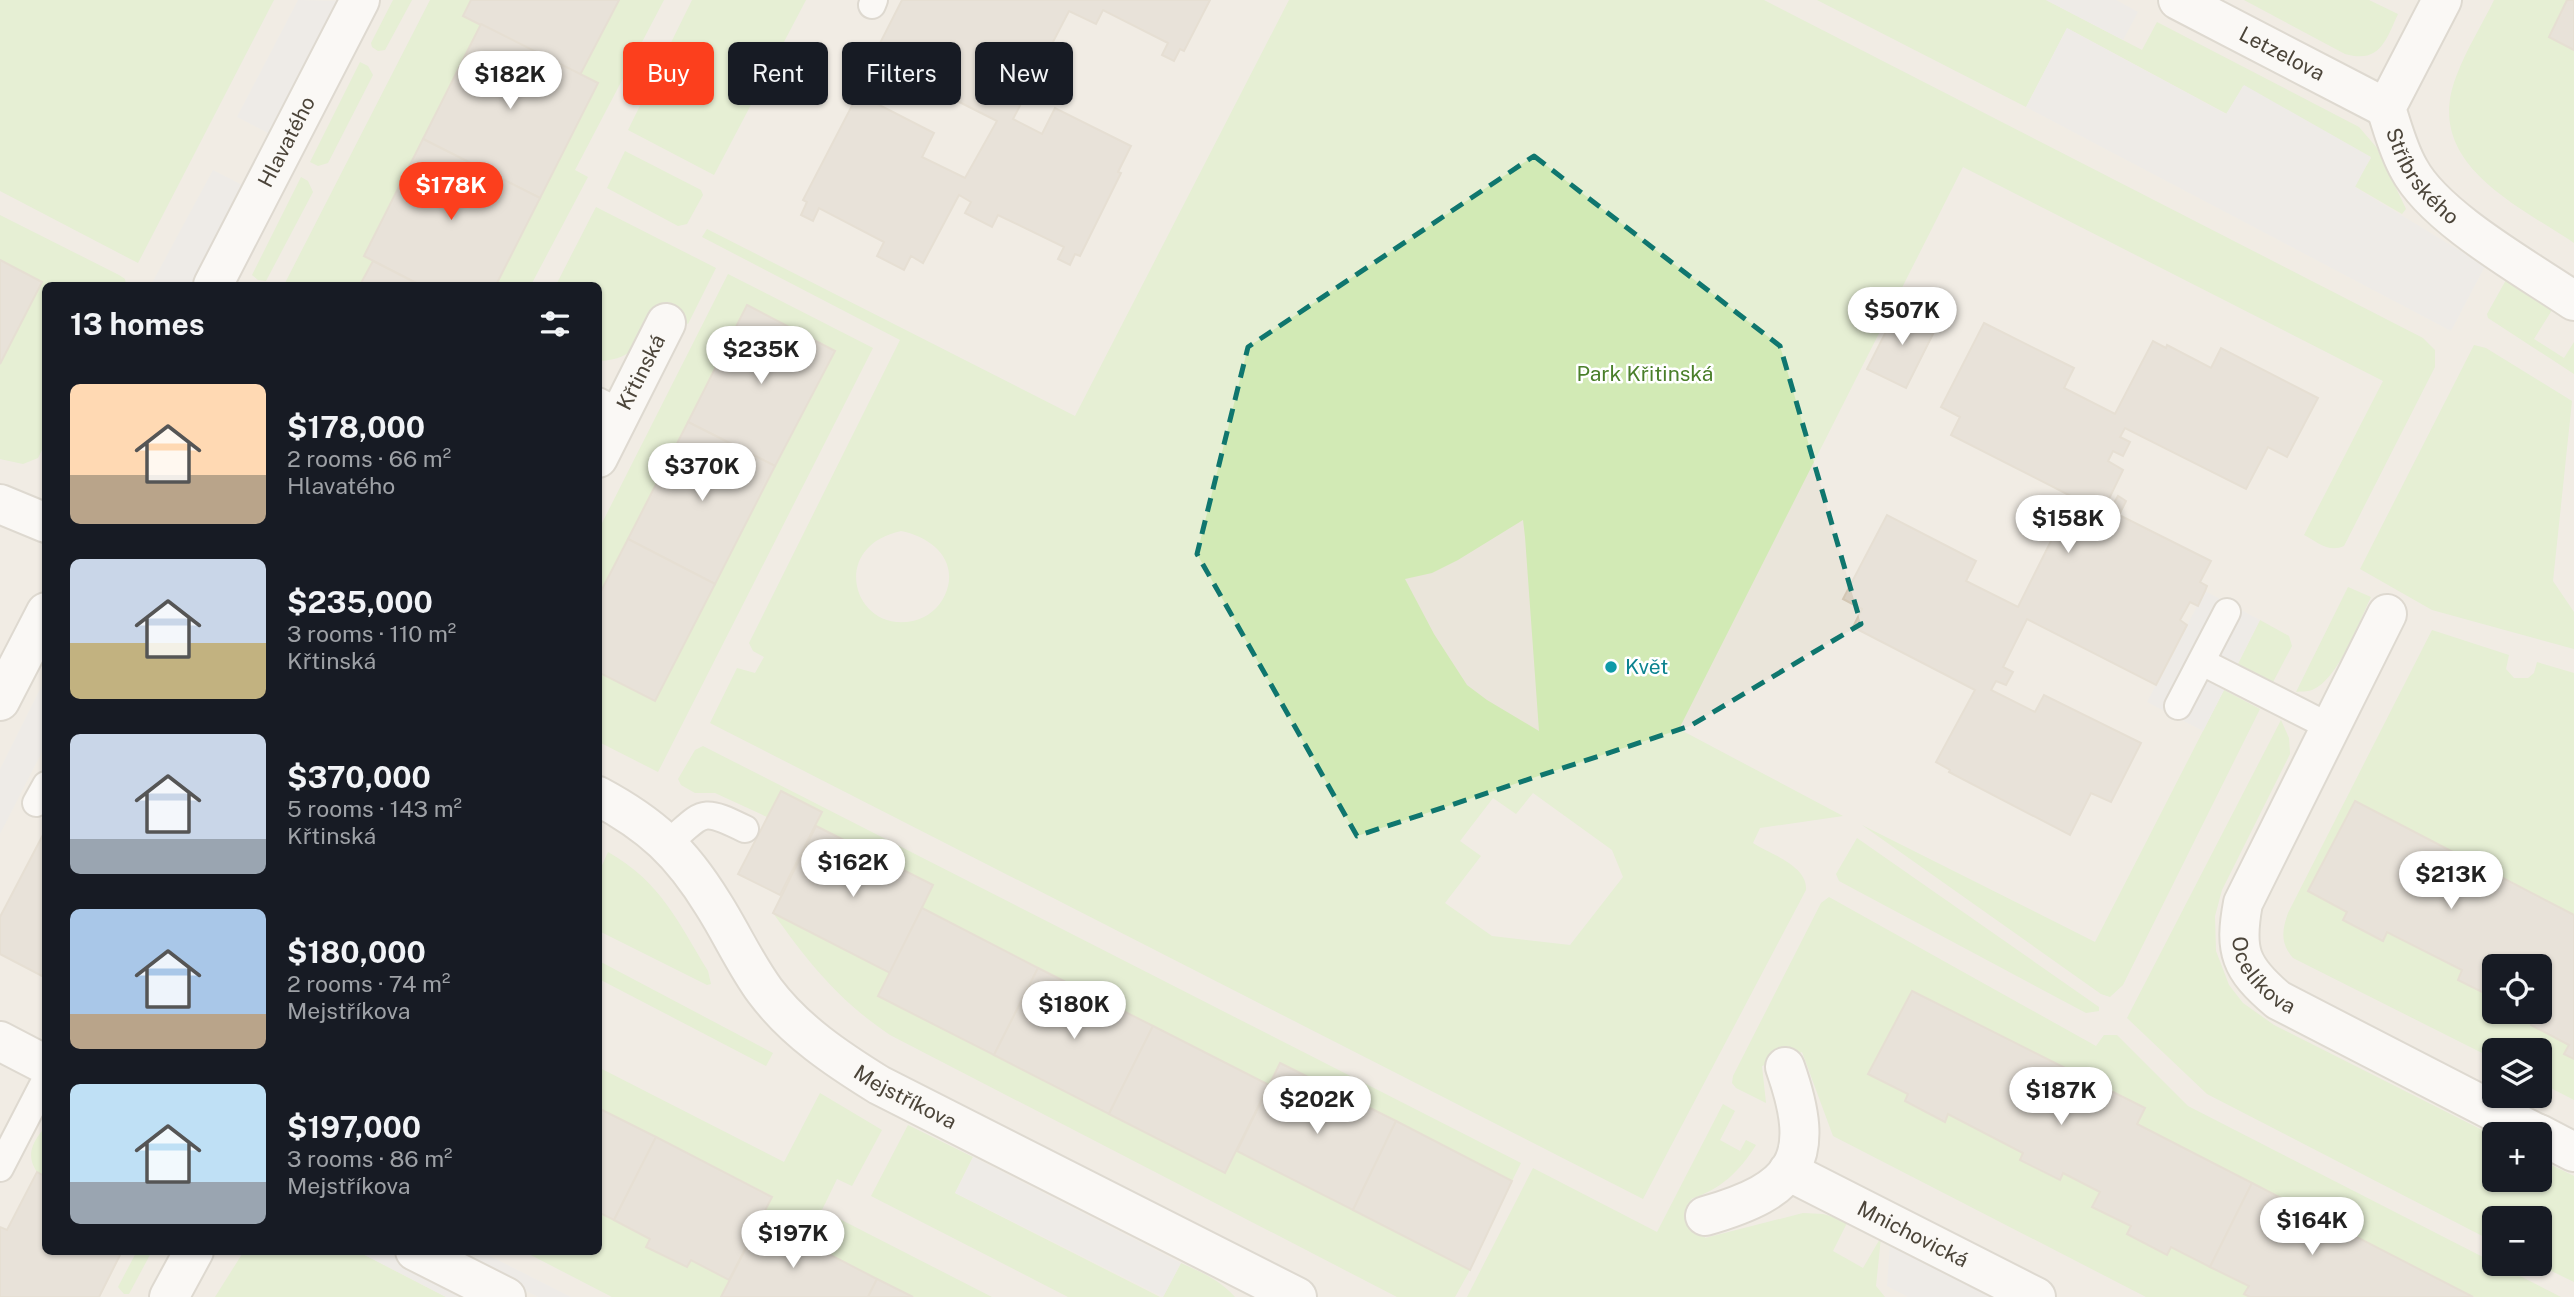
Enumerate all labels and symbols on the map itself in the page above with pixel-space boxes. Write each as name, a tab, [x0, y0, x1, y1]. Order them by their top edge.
street label: Letzelova	[2235, 21, 2329, 86]
pin: $182K	[461, 52, 559, 111]
street label: Hlavatého	[253, 92, 320, 191]
street label: Stříbrského	[2381, 124, 2464, 230]
pin: $178K	[402, 162, 500, 222]
pin: $507K	[1853, 288, 1951, 347]
pin: $235K	[712, 326, 810, 386]
street label: Křtinská	[611, 330, 670, 414]
park label: Park Křitinská	[1577, 361, 1713, 386]
pin: $370K	[653, 444, 751, 503]
pin: $158K	[2019, 496, 2117, 555]
place label: Květ	[1625, 654, 1668, 679]
marker: Květ	[1603, 659, 1619, 675]
pin: $162K	[804, 839, 902, 899]
pin: $213K	[2402, 852, 2500, 911]
street label: Ocelíkova	[2227, 935, 2300, 1019]
pin: $180K	[1025, 982, 1123, 1041]
street label: Mejstříkova	[849, 1059, 961, 1134]
pin: $187K	[2012, 1068, 2110, 1127]
pin: $202K	[1268, 1076, 1366, 1136]
street label: Mnichovická	[1853, 1195, 1973, 1273]
pin: $164K	[2263, 1198, 2361, 1257]
pin: $197K	[744, 1210, 842, 1270]

